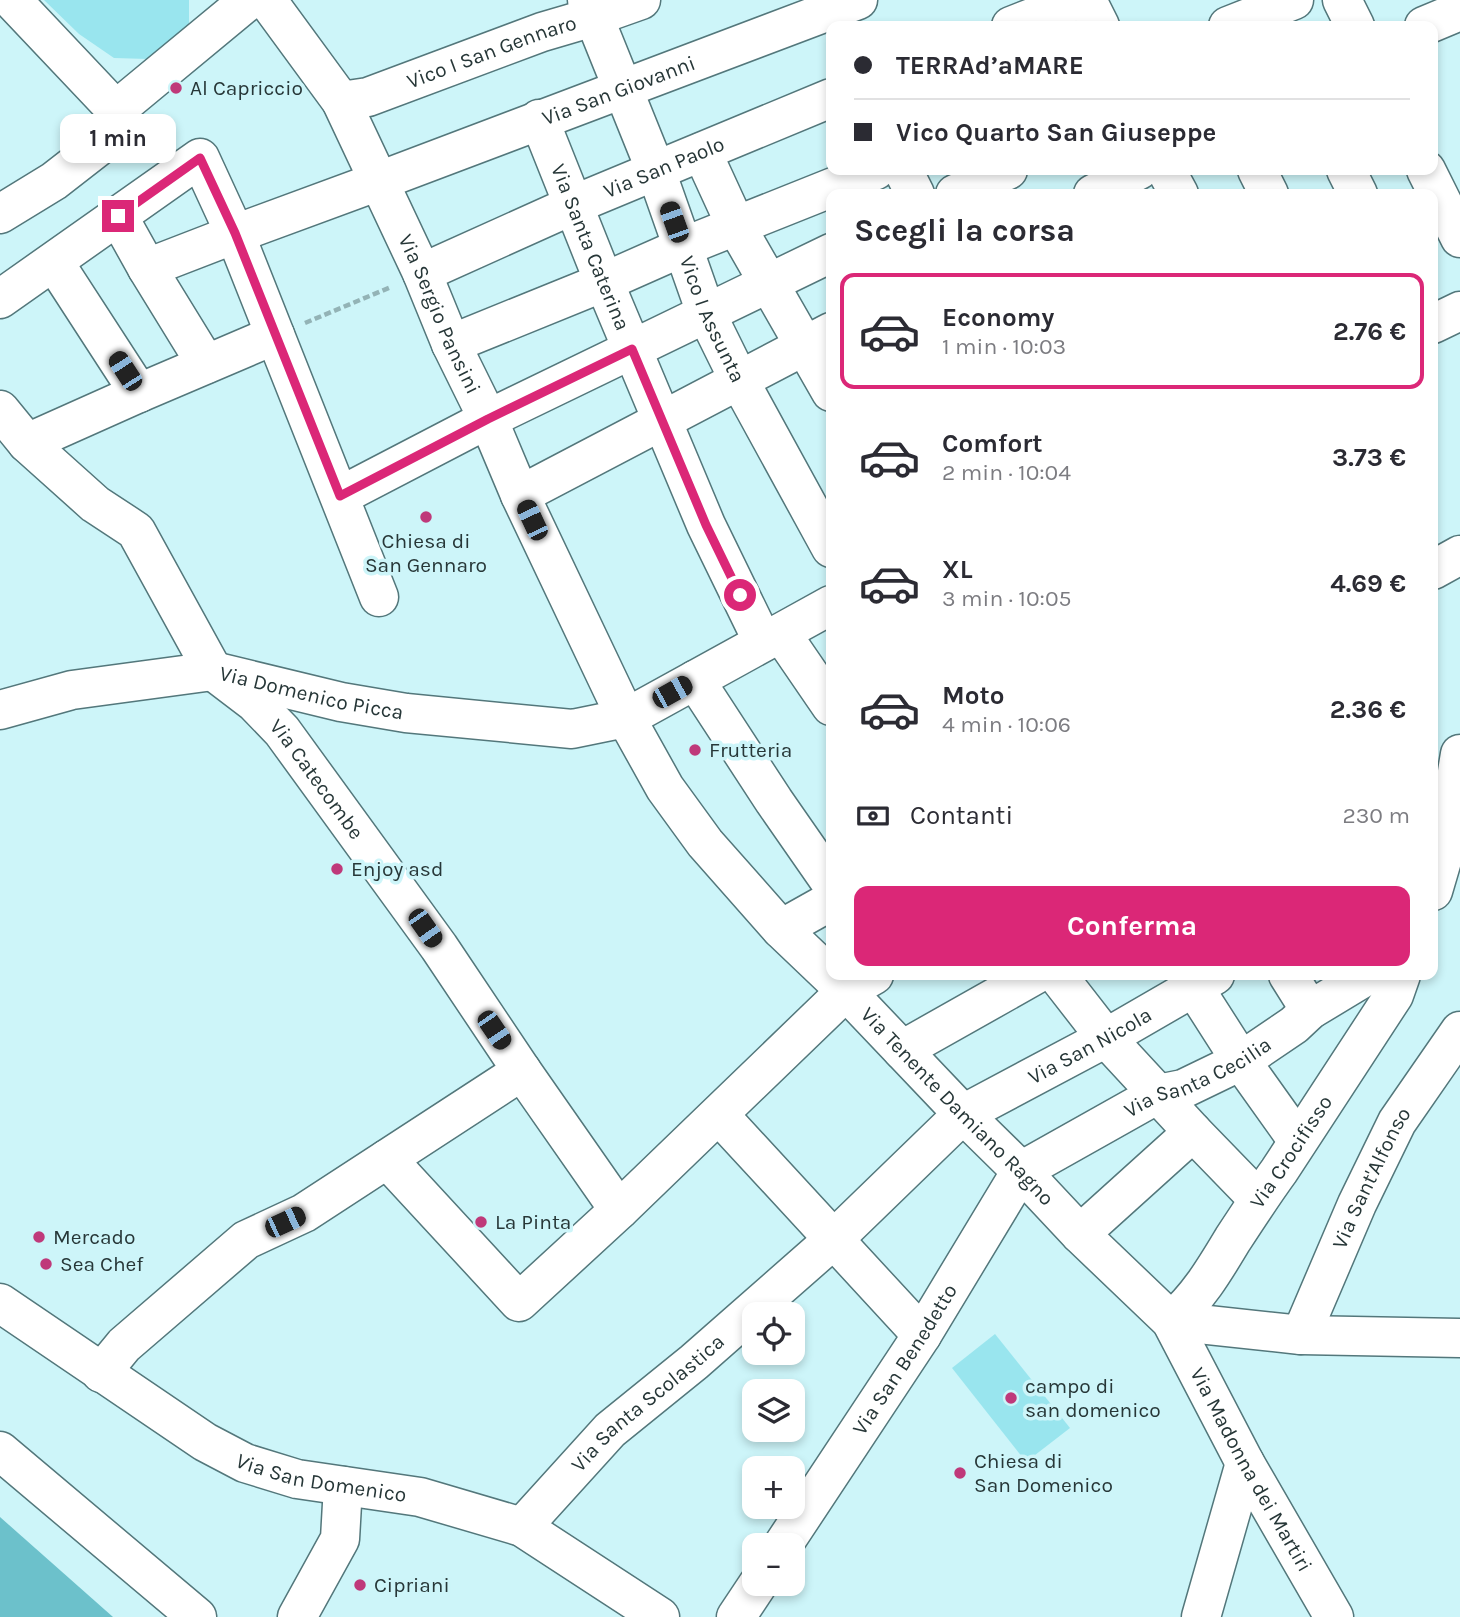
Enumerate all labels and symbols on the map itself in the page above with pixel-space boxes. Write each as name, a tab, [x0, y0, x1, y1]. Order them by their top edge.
street label: Vico I San Gennaro	[404, 11, 579, 93]
street label: Via San Giovanni	[539, 51, 699, 130]
place label: Al Capriccio	[190, 76, 303, 100]
marker: Al Capriccio	[168, 80, 184, 96]
callout: 1 min	[60, 114, 176, 164]
street label: Via San Paolo	[600, 132, 728, 203]
street label: Via Santa Caterina	[546, 160, 635, 334]
car	[657, 199, 692, 245]
route end	[102, 200, 134, 232]
street label: Via Sergio Pansini	[394, 230, 486, 398]
street label: Vico I Assunta	[675, 253, 750, 386]
car	[105, 348, 146, 394]
car	[514, 497, 551, 543]
marker: Chiesa di San Gennaro	[418, 509, 434, 525]
place label: Chiesa di San Gennaro	[365, 529, 487, 577]
route start	[724, 579, 756, 611]
street label: Via Domenico Picca	[217, 661, 405, 724]
car	[649, 673, 696, 711]
street label: Via Catecombe	[265, 714, 369, 844]
place label: Frutteria	[709, 738, 792, 762]
marker: Frutteria	[687, 742, 703, 758]
place label: Enjoy asd	[351, 857, 443, 881]
marker: Enjoy asd	[329, 861, 345, 877]
car	[405, 905, 446, 951]
street label: Via Tenente Damiano Ragno	[856, 1002, 1059, 1210]
street label: Via San Nicola	[1024, 1002, 1156, 1089]
car	[474, 1007, 515, 1053]
street label: Via Santa Cecilia	[1120, 1032, 1276, 1123]
street label: Via Crocifisso	[1245, 1091, 1337, 1213]
street label: Via Sant'Alfonso	[1327, 1102, 1416, 1252]
car	[262, 1204, 309, 1240]
place label: La Pinta	[495, 1210, 571, 1234]
marker: La Pinta	[473, 1214, 489, 1230]
place label: Mercado	[53, 1225, 135, 1249]
marker: Mercado	[31, 1229, 47, 1245]
place label: Sea Chef	[60, 1252, 144, 1276]
marker: Sea Chef	[38, 1256, 54, 1272]
street label: Via San Benedetto	[847, 1280, 962, 1439]
street label: Via Santa Scolastica	[566, 1329, 729, 1477]
street label: Via Madonna dei Martiri	[1185, 1364, 1317, 1576]
place label: campo di san domenico	[1025, 1374, 1161, 1422]
marker: campo di san domenico	[1003, 1390, 1019, 1406]
street label: Via San Domenico	[232, 1448, 408, 1507]
place label: Chiesa di San Domenico	[974, 1449, 1113, 1497]
marker: Chiesa di San Domenico	[952, 1465, 968, 1481]
place label: Cipriani	[374, 1573, 450, 1597]
marker: Cipriani	[352, 1577, 368, 1593]

